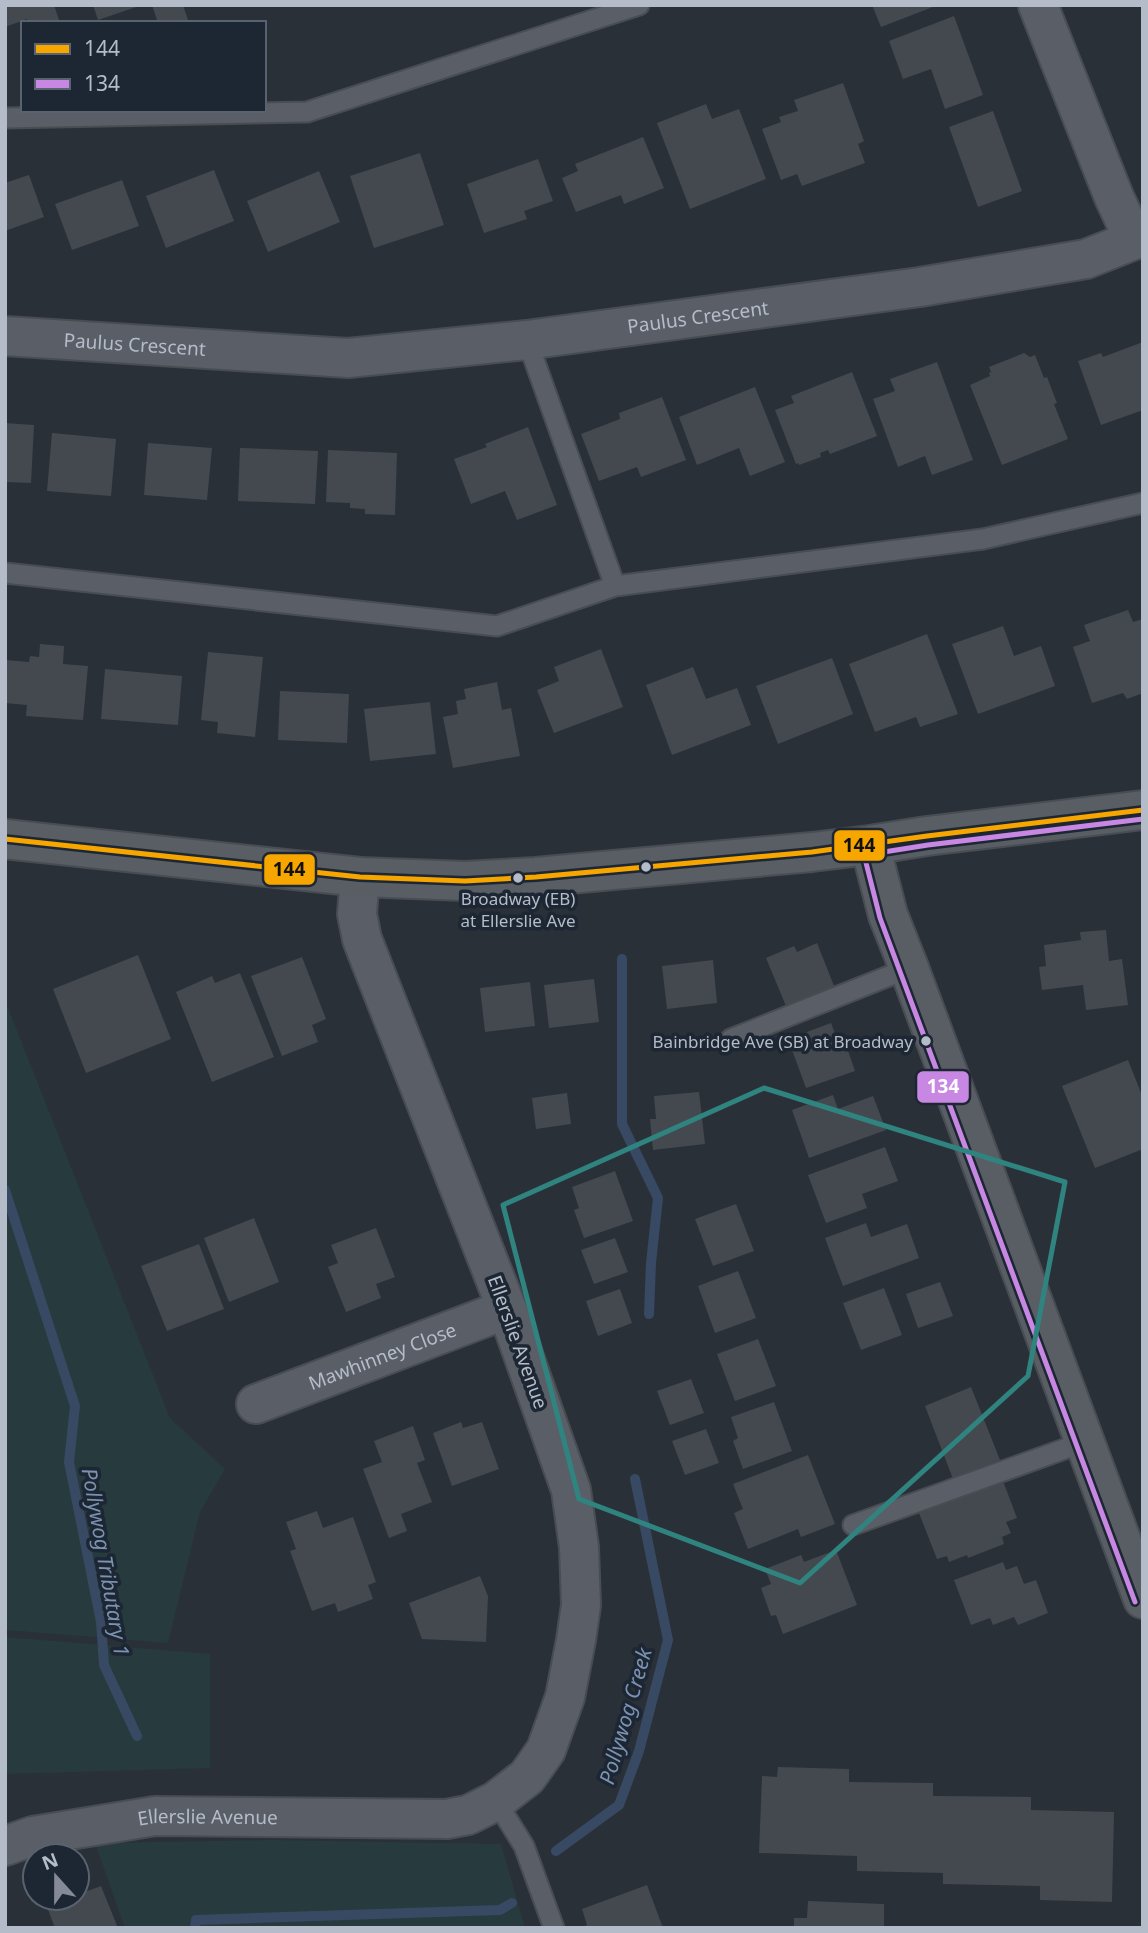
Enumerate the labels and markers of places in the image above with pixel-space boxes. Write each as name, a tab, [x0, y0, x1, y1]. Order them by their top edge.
unlabelled marker	[639, 860, 653, 874]
marker: Broadway (EB) at Ellerslie Ave	[511, 871, 525, 885]
place label: Broadway (EB) at Ellerslie Ave	[461, 887, 575, 932]
place label: Bainbridge Ave (SB) at Broadway	[653, 1030, 913, 1053]
marker: Bainbridge Ave (SB) at Broadway	[919, 1034, 933, 1048]

